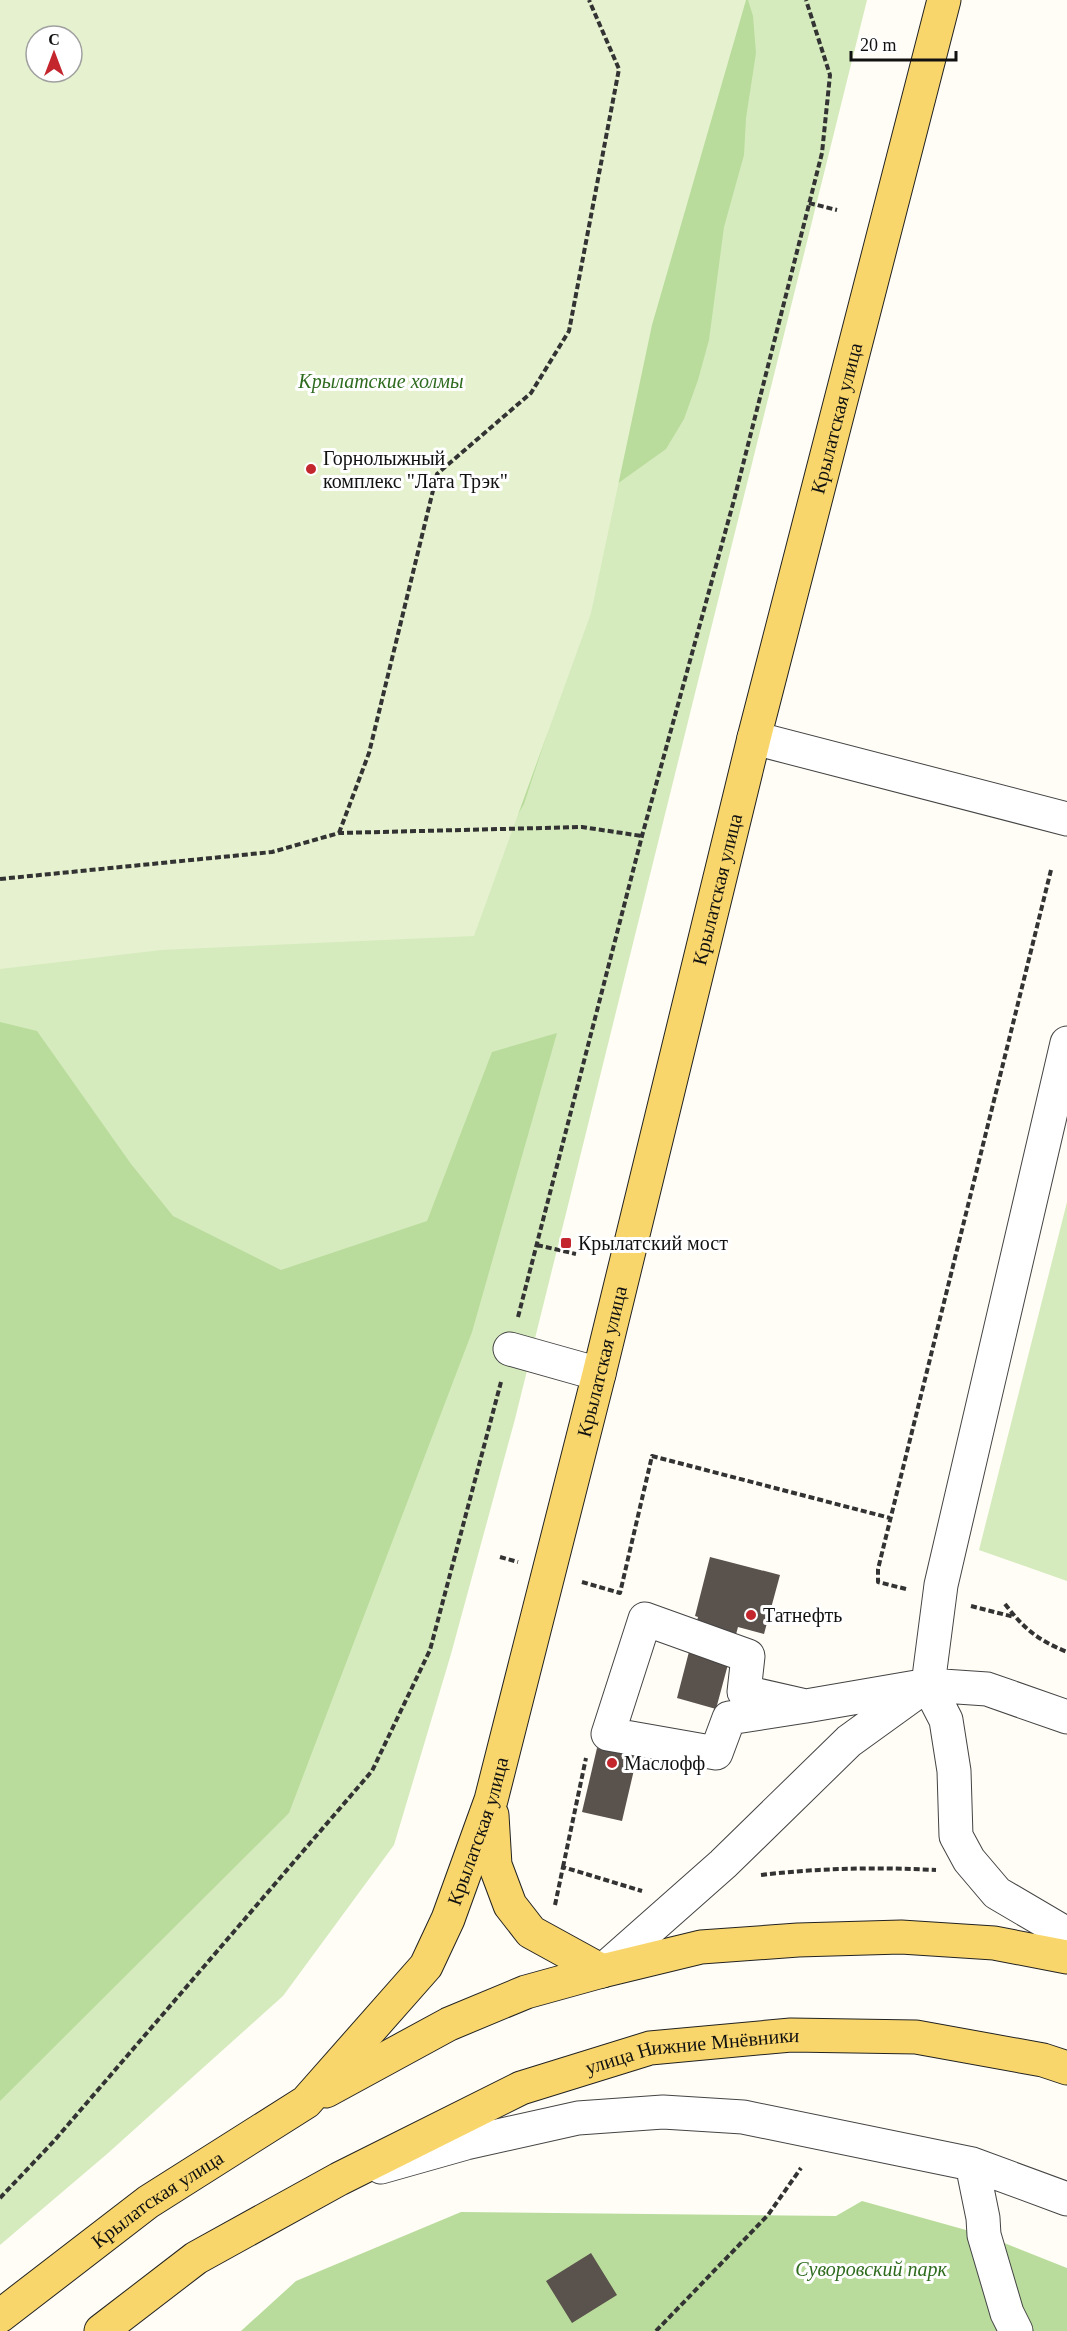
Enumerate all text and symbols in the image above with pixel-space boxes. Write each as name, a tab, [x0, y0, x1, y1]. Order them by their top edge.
north arrow	[24, 24, 84, 84]
scale bar	[851, 24, 956, 62]
text: С	[48, 31, 60, 48]
text: 20 m	[860, 35, 897, 55]
street label: Крылатская улица	[806, 340, 866, 496]
park label: Крылатские холмы	[297, 370, 464, 393]
place label: Горнолыжный комплекс "Лата Трэк"	[323, 447, 508, 493]
marker: Горнолыжный комплекс "Лата Трэк"	[304, 462, 318, 476]
street label: Крылатская улица	[688, 811, 746, 967]
place label: Крылатский мост	[578, 1232, 728, 1255]
marker: Крылатский мост	[559, 1236, 573, 1250]
street label: Крылатская улица	[572, 1283, 631, 1439]
place label: Татнефть	[763, 1604, 842, 1627]
marker: Татнефть	[744, 1608, 758, 1622]
place label: Маслофф	[624, 1752, 705, 1775]
street label: Крылатская улица	[443, 1755, 512, 1908]
marker: Маслофф	[605, 1756, 619, 1770]
street label: улица Нижние Мнёвники	[582, 2024, 800, 2079]
street label: Крылатская улица	[87, 2146, 227, 2252]
park label: Суворовский парк	[795, 2258, 947, 2281]

